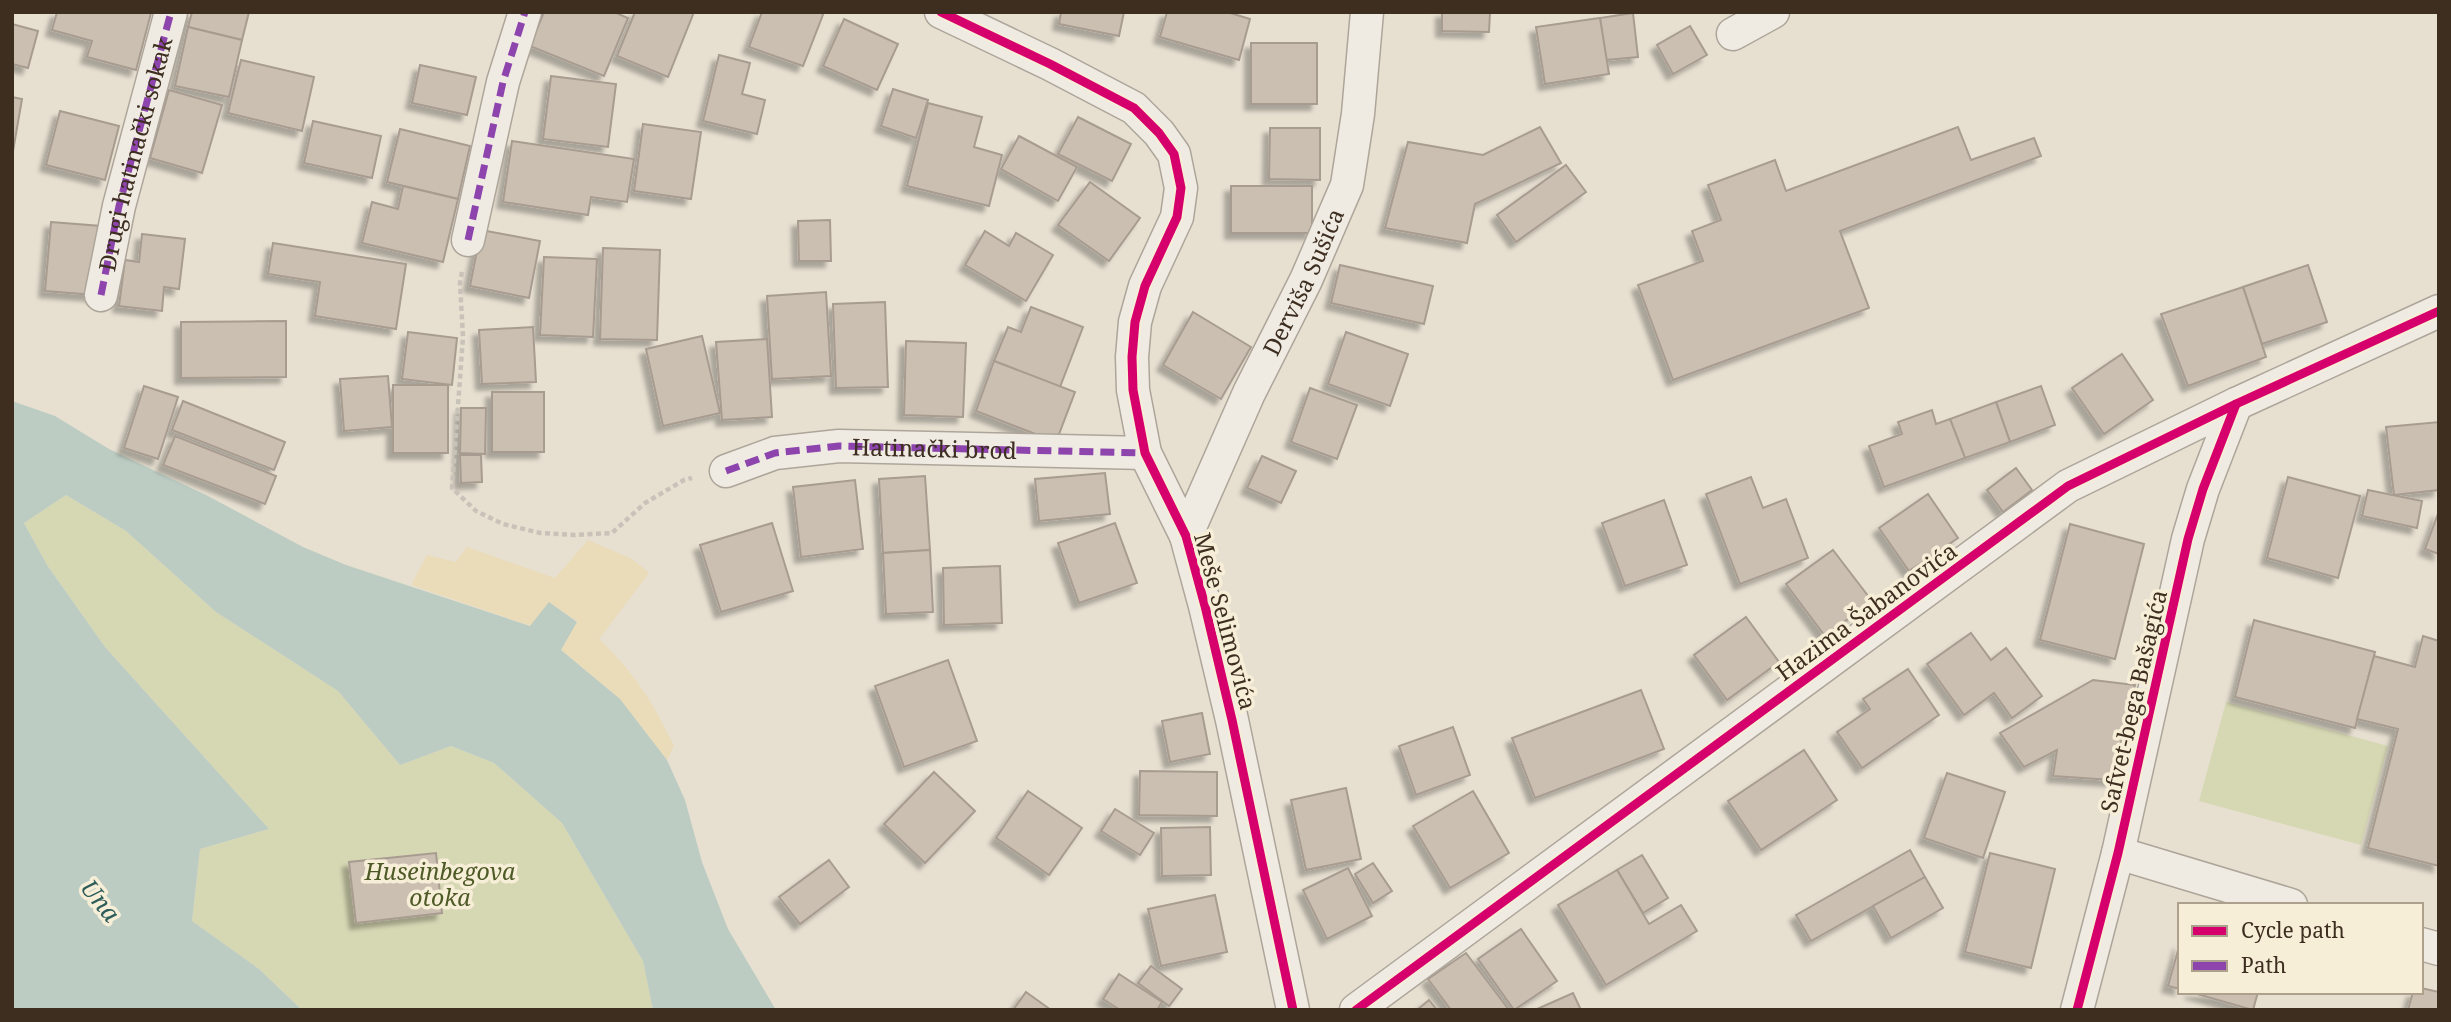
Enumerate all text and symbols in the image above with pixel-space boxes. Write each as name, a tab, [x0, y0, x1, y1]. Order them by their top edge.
street label: Drugi hatinački sokak	[90, 33, 180, 274]
street label: Derviša Sušića	[1255, 203, 1351, 361]
street label: Hatinački brod	[852, 430, 1017, 466]
street label: Meše Selimovića	[1187, 529, 1265, 713]
street label: Hazima Šabanovića	[1769, 534, 1963, 688]
street label: Safvet-bega Bašagića	[2092, 586, 2174, 816]
park label: Huseinbegova otoka	[364, 855, 516, 913]
water label: Una	[74, 872, 128, 928]
legend	[2178, 903, 2423, 994]
text: Cycle path	[2241, 916, 2345, 944]
text: Path	[2241, 951, 2286, 979]

